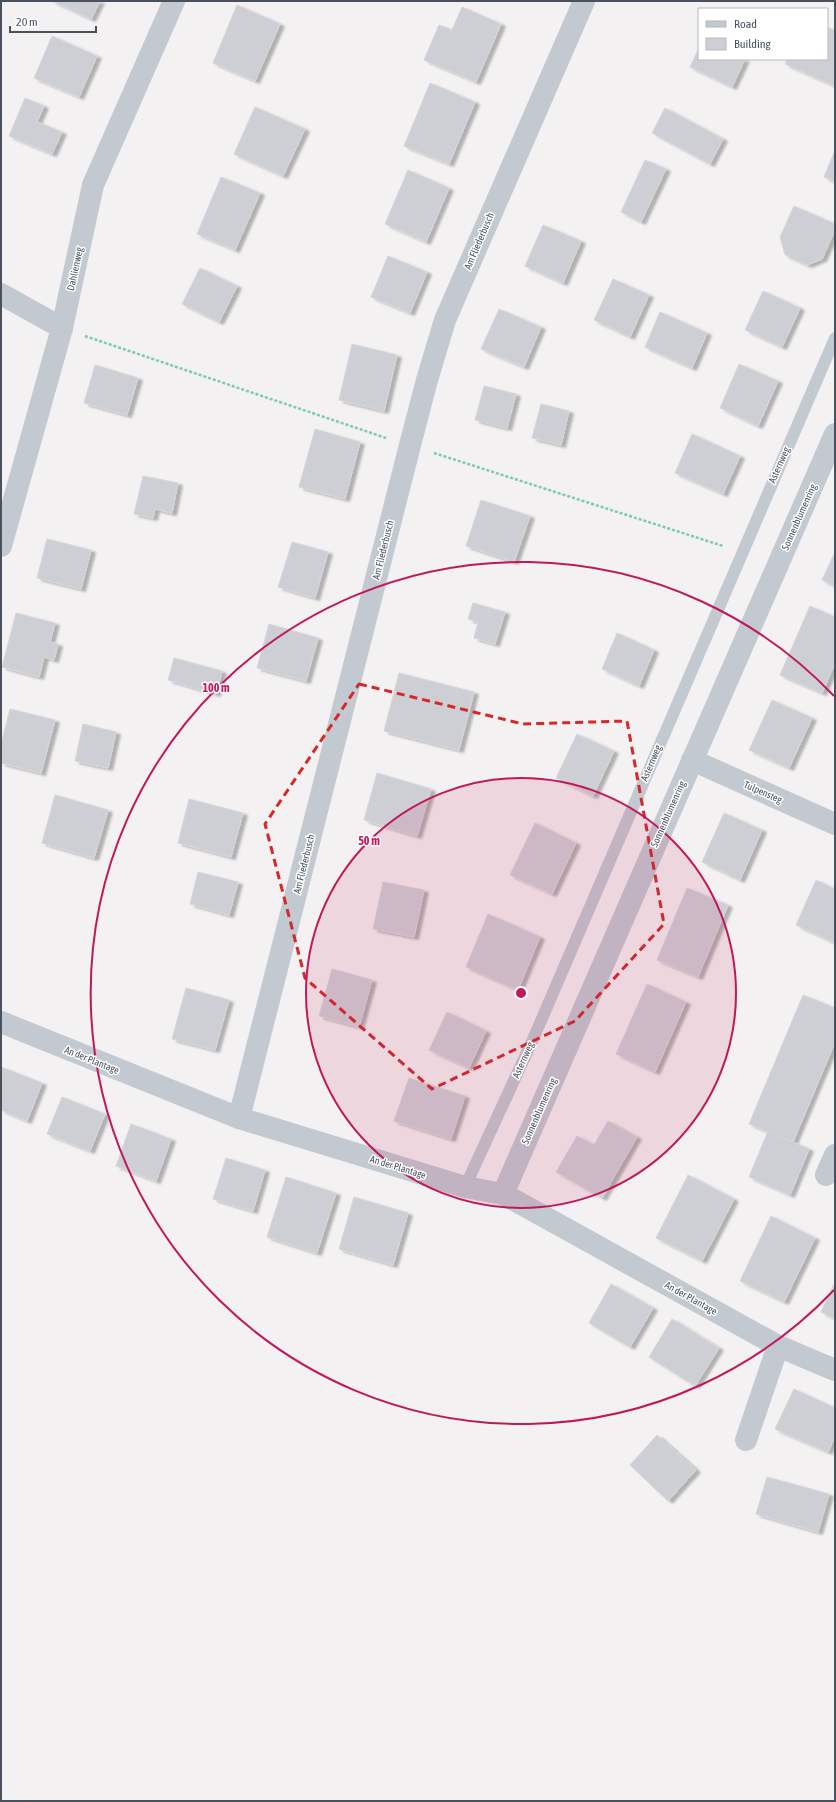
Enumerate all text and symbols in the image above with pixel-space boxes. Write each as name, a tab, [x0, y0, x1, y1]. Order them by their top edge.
scale bar	[10, 8, 96, 34]
legend	[698, 8, 828, 60]
text: 20 m	[16, 15, 38, 29]
text: Road	[734, 17, 757, 31]
text: Building	[734, 37, 772, 51]
street label: Am Fliederbusch	[462, 211, 496, 271]
street label: Dahlienweg	[65, 246, 85, 292]
street label: Asternweg	[766, 445, 792, 485]
street label: Sonnenblumenring	[779, 482, 819, 552]
street label: Am Fliederbusch	[370, 519, 396, 581]
text: 100 m	[202, 681, 230, 695]
street label: Asternweg	[638, 743, 664, 783]
street label: Sonnenblumenring	[648, 779, 688, 849]
street label: Tulpensteg	[742, 779, 784, 806]
street label: Am Fliederbusch	[291, 833, 317, 895]
text: 50 m	[358, 834, 380, 848]
centre of rings	[514, 986, 528, 1000]
street label: Asternweg	[510, 1040, 536, 1080]
street label: An der Plantage	[63, 1044, 121, 1076]
street label: Sonnenblumenring	[519, 1076, 559, 1146]
street label: An der Plantage	[369, 1153, 428, 1181]
street label: An der Plantage	[663, 1279, 719, 1317]

